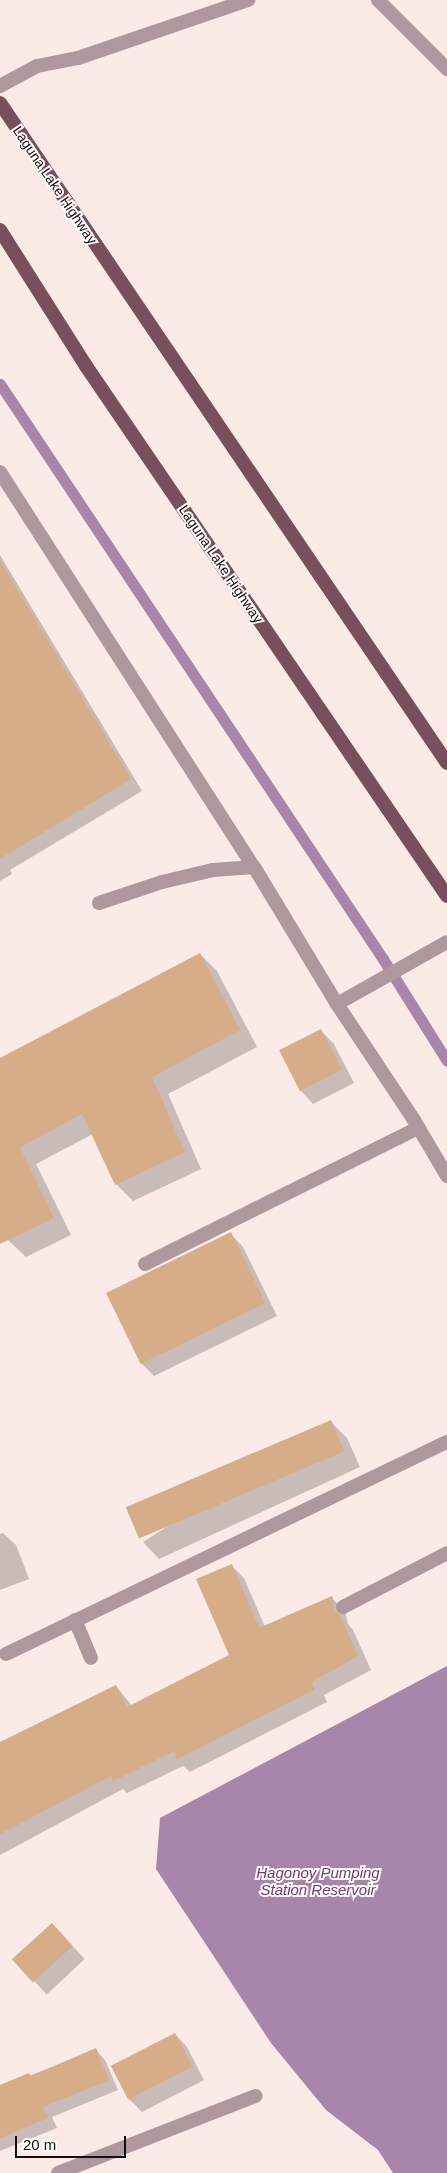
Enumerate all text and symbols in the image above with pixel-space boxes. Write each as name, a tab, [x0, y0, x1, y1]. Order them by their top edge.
street label: Laguna Lake Highway	[9, 123, 101, 247]
street label: Laguna Lake Highway	[175, 502, 267, 626]
water label: Hagonoy Pumping Station Reservoir	[256, 1863, 380, 1898]
scale bar	[18, 2126, 129, 2158]
text: 20 m	[23, 2136, 56, 2153]

